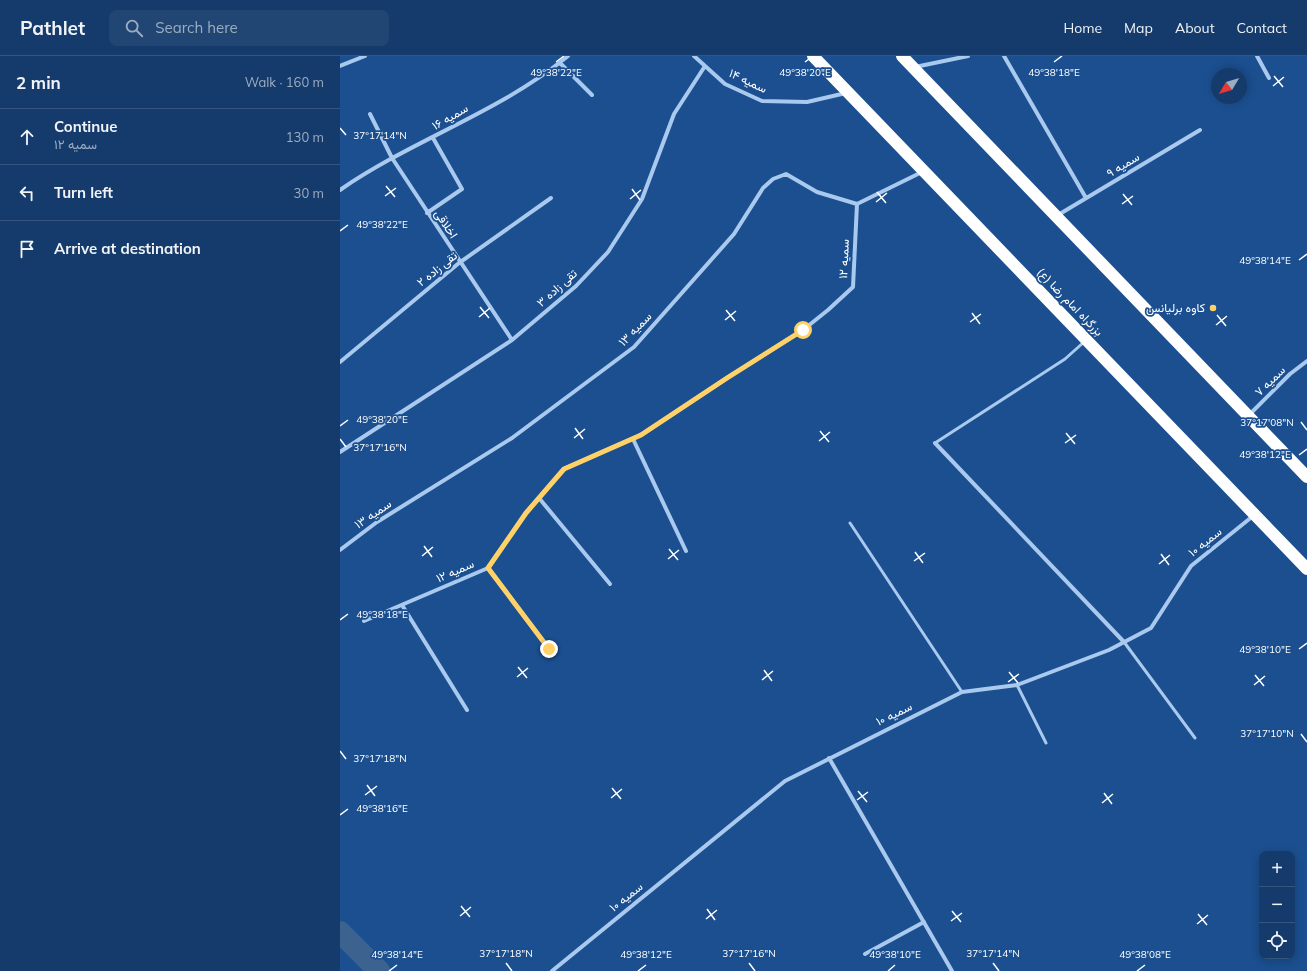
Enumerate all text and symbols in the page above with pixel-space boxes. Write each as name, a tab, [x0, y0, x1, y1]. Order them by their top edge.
search box	[109, 10, 389, 46]
text: Pathlet	[20, 16, 85, 40]
icon: search	[123, 17, 145, 39]
text: Search here	[155, 18, 238, 37]
text: Home	[1063, 19, 1102, 37]
text: Map	[1124, 19, 1153, 37]
text: About	[1175, 19, 1215, 37]
text: Contact	[1237, 19, 1287, 37]
street label: سمیه ۱۴	[727, 65, 770, 96]
text: 49°38'22"E	[530, 66, 582, 79]
text: 49°38'20"E	[779, 66, 831, 79]
text: 49°38'18"E	[1028, 66, 1080, 79]
north arrow	[1211, 68, 1247, 104]
text: 2 min	[16, 72, 61, 93]
text: Walk · 160 m	[245, 74, 324, 90]
street label: سمیه ۱۶	[429, 100, 471, 133]
text: Continue	[54, 117, 117, 136]
icon: ahead	[16, 126, 38, 148]
text: 130 m	[286, 129, 324, 145]
text: 37°17'14"N	[353, 129, 407, 142]
text: سمیه ۱۲	[54, 136, 97, 152]
street label: سمیه ۹	[1104, 149, 1142, 180]
icon: left	[16, 182, 38, 204]
text: Turn left	[54, 183, 113, 202]
text: 30 m	[294, 185, 324, 201]
street label: اخلاقی	[431, 207, 461, 241]
text: 49°38'22"E	[356, 218, 408, 231]
icon: arrive	[16, 238, 38, 260]
text: Arrive at destination	[54, 239, 201, 258]
street label: سمیه ۱۲	[835, 239, 852, 279]
street label: تقی زاده ۲	[413, 248, 461, 290]
text: 49°38'14"E	[1239, 254, 1291, 267]
street label: بزرگراه امام رضا (ع)	[1033, 265, 1107, 340]
street label: تقی زاده ۳	[533, 266, 581, 310]
place label: کاوه برلیانس	[1146, 300, 1205, 316]
marker: کاوه برلیانس	[1208, 303, 1218, 313]
street label: سمیه ۱۳	[615, 309, 654, 349]
route start	[794, 321, 812, 339]
street label: سمیه ۷	[1251, 362, 1288, 399]
text: 49°38'20"E	[356, 413, 408, 426]
text: 37°17'08"N	[1240, 416, 1294, 429]
text: 37°17'16"N	[353, 441, 407, 454]
text: 49°38'12"E	[1239, 448, 1291, 461]
street label: سمیه ۱۳	[351, 496, 394, 531]
street label: سمیه ۱۰	[1185, 524, 1224, 560]
street label: سمیه ۱۲	[434, 556, 476, 585]
text: 49°38'18"E	[356, 608, 408, 621]
route end	[540, 640, 558, 658]
text: 49°38'10"E	[1239, 643, 1291, 656]
street label: سمیه ۱۰	[873, 698, 914, 729]
text: 37°17'10"N	[1240, 727, 1294, 740]
text: 37°17'18"N	[353, 752, 407, 765]
text: 49°38'16"E	[356, 802, 408, 815]
map controls	[1259, 851, 1295, 959]
button: +	[1259, 851, 1295, 887]
street label: سمیه ۱۰	[606, 879, 645, 915]
button: −	[1259, 887, 1295, 923]
button: locate	[1259, 923, 1295, 959]
text: 37°17'18"N	[479, 947, 533, 960]
text: 37°17'16"N	[722, 947, 776, 960]
text: 37°17'14"N	[966, 947, 1020, 960]
text: 49°38'14"E	[371, 948, 423, 961]
text: 49°38'12"E	[620, 948, 672, 961]
text: 49°38'10"E	[869, 948, 921, 961]
text: 49°38'08"E	[1119, 948, 1171, 961]

